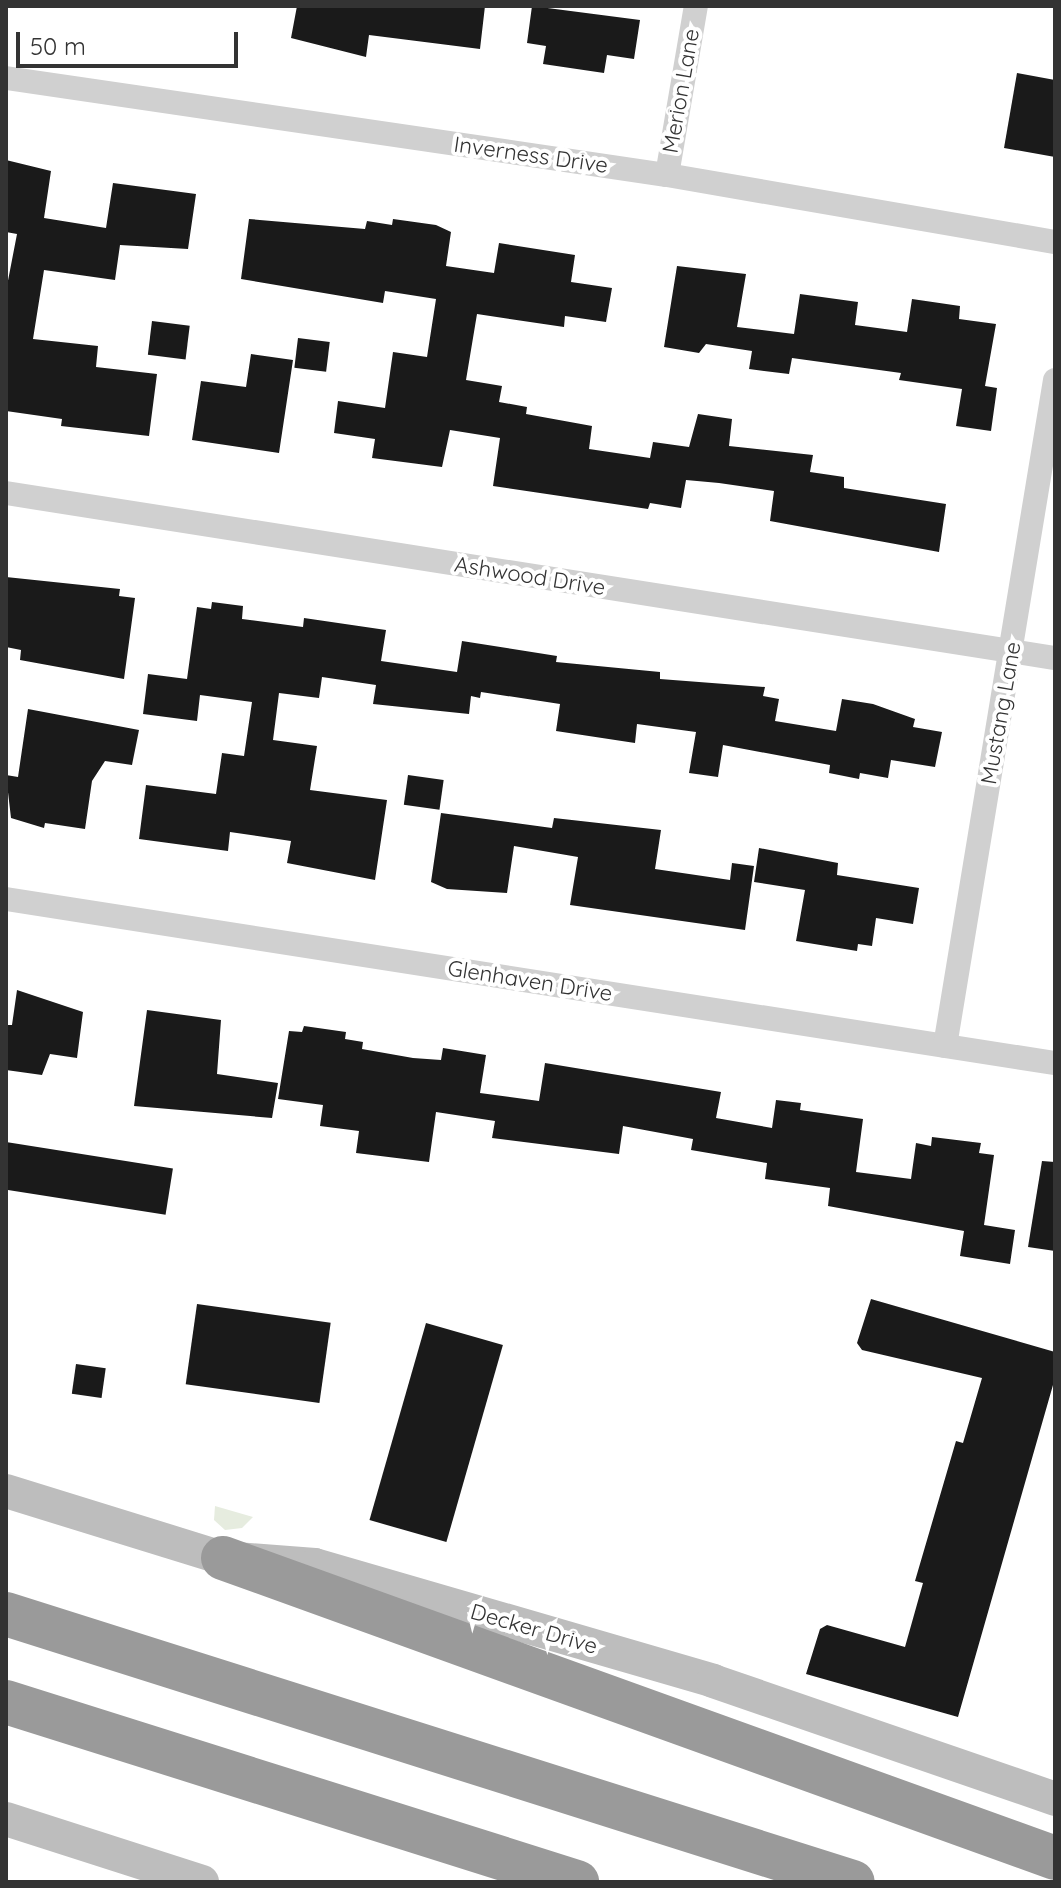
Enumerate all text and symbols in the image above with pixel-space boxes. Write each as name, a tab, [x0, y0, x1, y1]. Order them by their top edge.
scale bar	[20, 16, 242, 66]
street label: Merion Lane	[657, 27, 705, 155]
text: 50 m	[30, 31, 86, 61]
street label: Inverness Drive	[452, 131, 610, 179]
street label: Ashwood Drive	[453, 551, 607, 601]
street label: Mustang Lane	[975, 640, 1027, 786]
street label: Glenhaven Drive	[446, 955, 614, 1007]
street label: Decker Drive	[467, 1598, 601, 1660]

